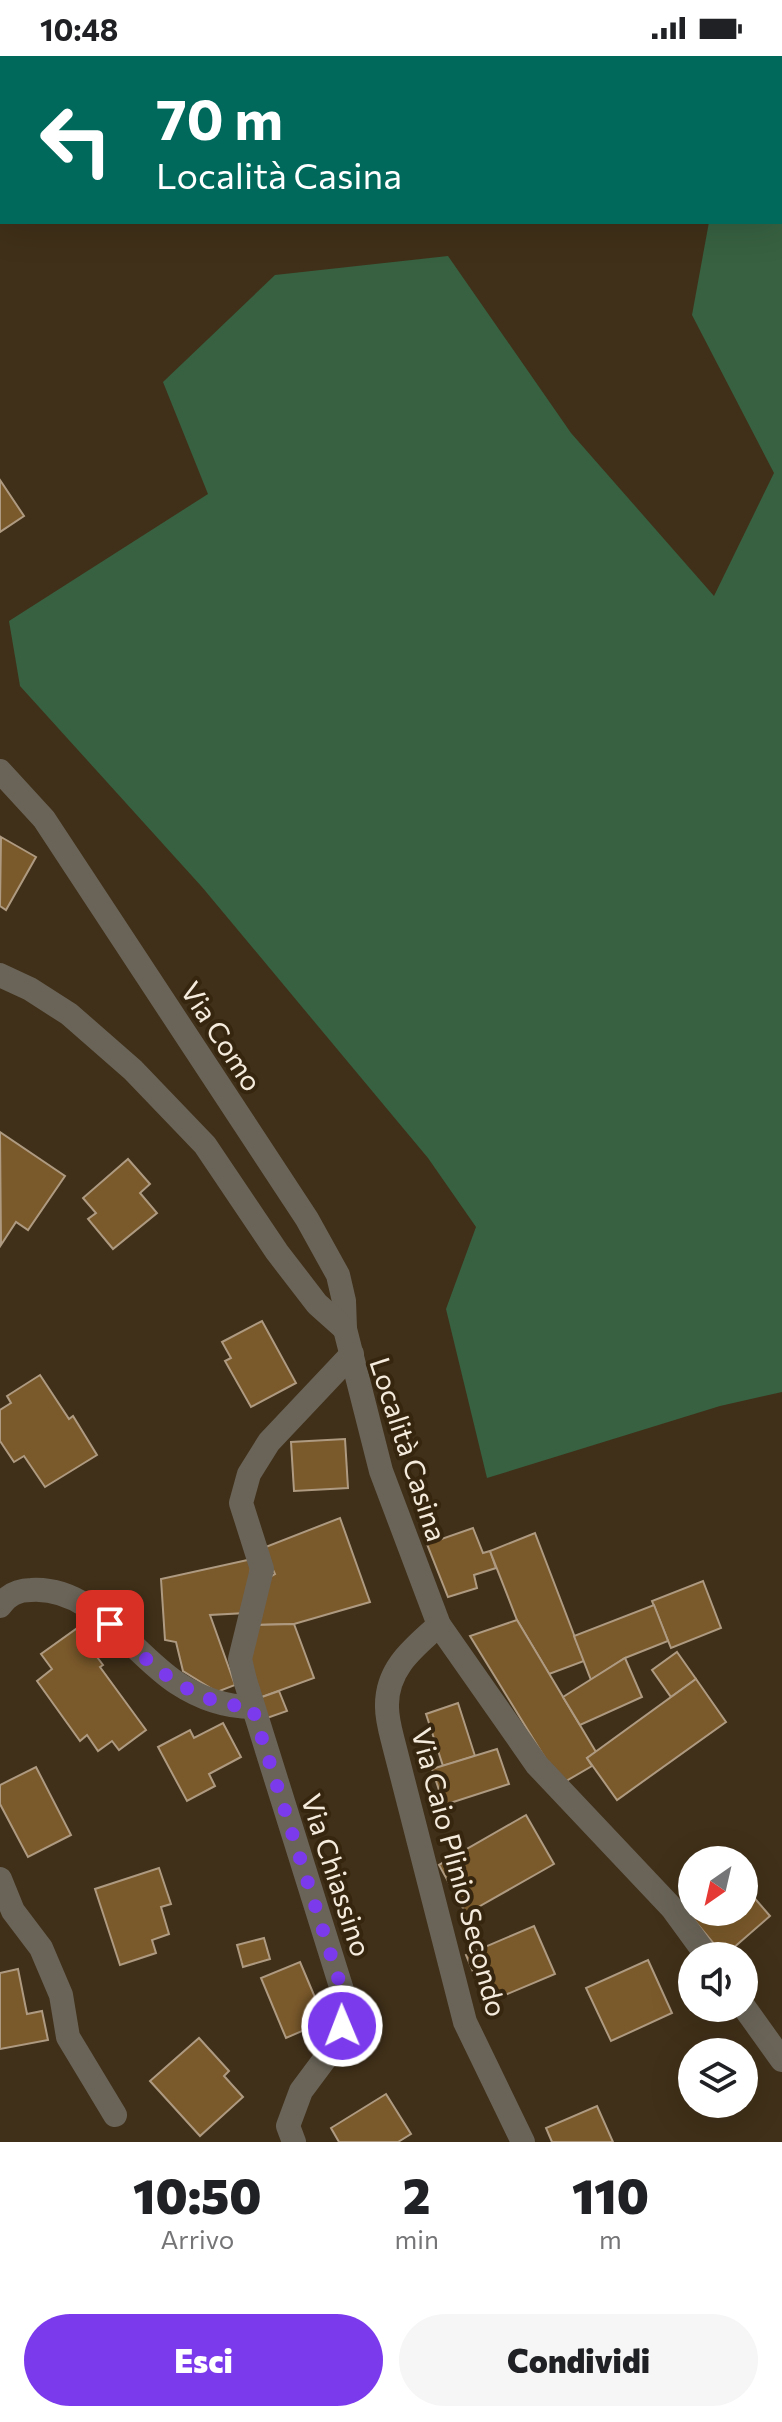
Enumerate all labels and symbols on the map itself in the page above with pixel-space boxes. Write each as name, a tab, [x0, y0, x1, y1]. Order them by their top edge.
street label: Via Como	[174, 975, 270, 1097]
street label: Località Casina	[363, 1353, 455, 1545]
pin	[76, 1590, 144, 1658]
street label: Via Caio Plinio Secondo	[405, 1724, 515, 2020]
street label: Via Chiassino	[295, 1789, 379, 1961]
north arrow	[678, 1846, 758, 1926]
position arrow	[300, 1984, 384, 2068]

